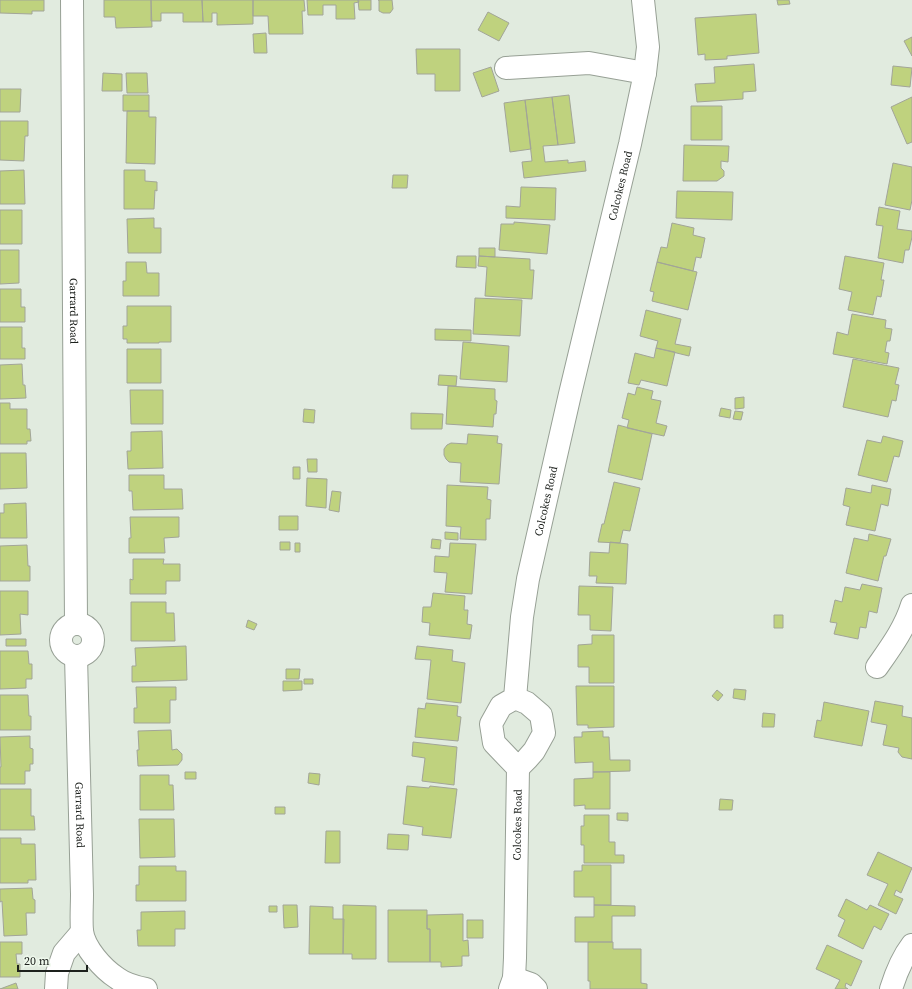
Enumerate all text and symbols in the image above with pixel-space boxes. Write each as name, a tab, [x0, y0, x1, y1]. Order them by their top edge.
street label: Colcokes Road	[605, 149, 636, 222]
street label: Garrard Road	[66, 278, 81, 345]
street label: Colcokes Road	[531, 464, 562, 538]
street label: Garrard Road	[71, 782, 88, 849]
street label: Colcokes Road	[510, 788, 526, 860]
scale bar	[18, 947, 87, 973]
text: 20 m	[24, 953, 50, 969]

